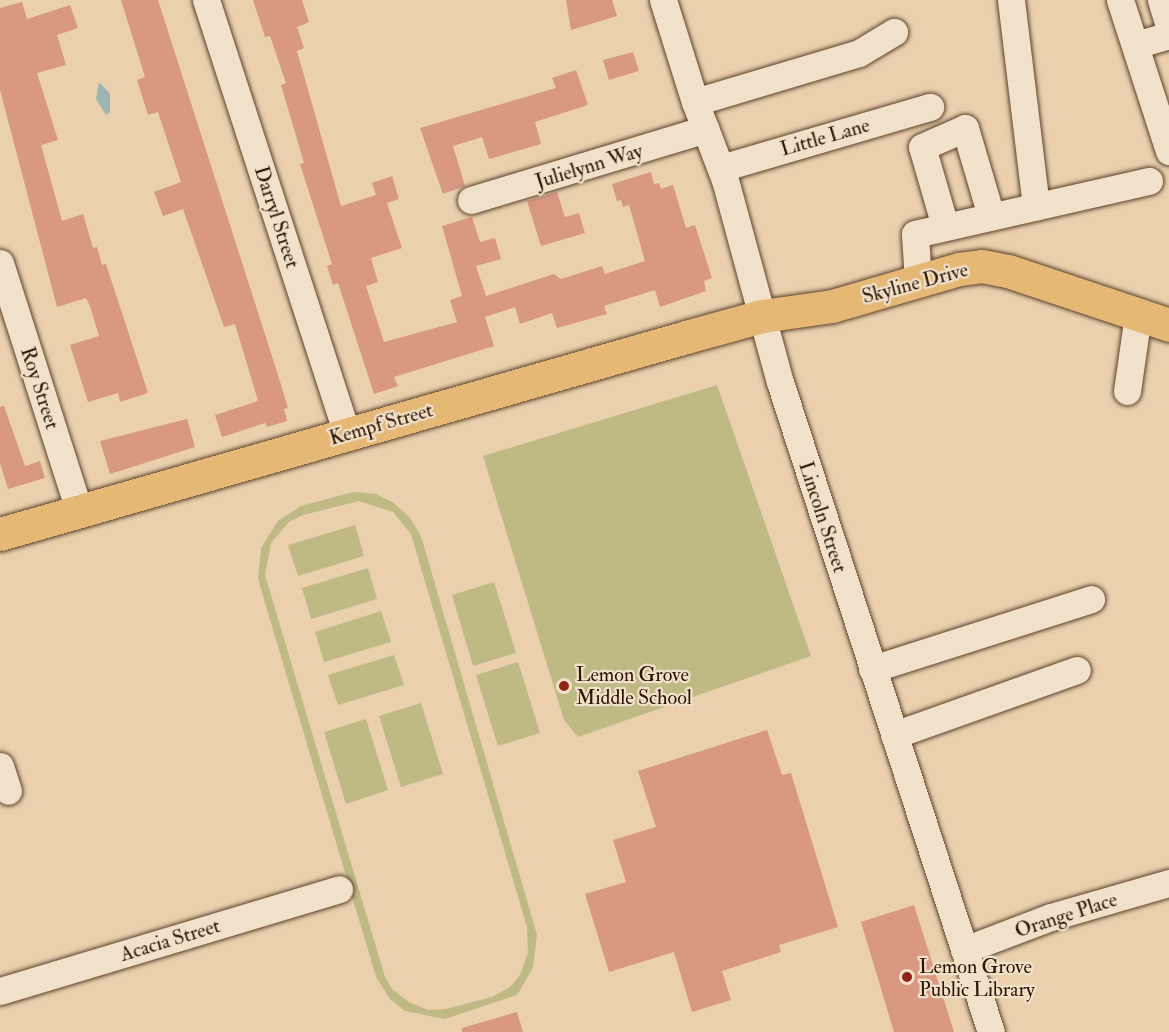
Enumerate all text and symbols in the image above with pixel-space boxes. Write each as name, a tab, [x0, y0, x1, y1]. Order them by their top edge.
street label: Little Lane	[778, 113, 872, 161]
street label: Julielynn Way	[532, 138, 646, 194]
street label: Darryl Street	[249, 163, 305, 271]
street label: Skyline Drive	[859, 257, 971, 309]
street label: Roy Street	[15, 344, 65, 432]
street label: Kempf Street	[326, 398, 436, 450]
street label: Lincoln Street	[794, 458, 852, 576]
place label: Lemon Grove Middle School	[576, 662, 692, 709]
marker: Lemon Grove Middle School	[557, 679, 571, 693]
street label: Orange Place	[1012, 887, 1120, 943]
street label: Acacia Street	[117, 913, 223, 967]
place label: Lemon Grove Public Library	[919, 954, 1035, 1001]
marker: Lemon Grove Public Library	[900, 970, 914, 984]

